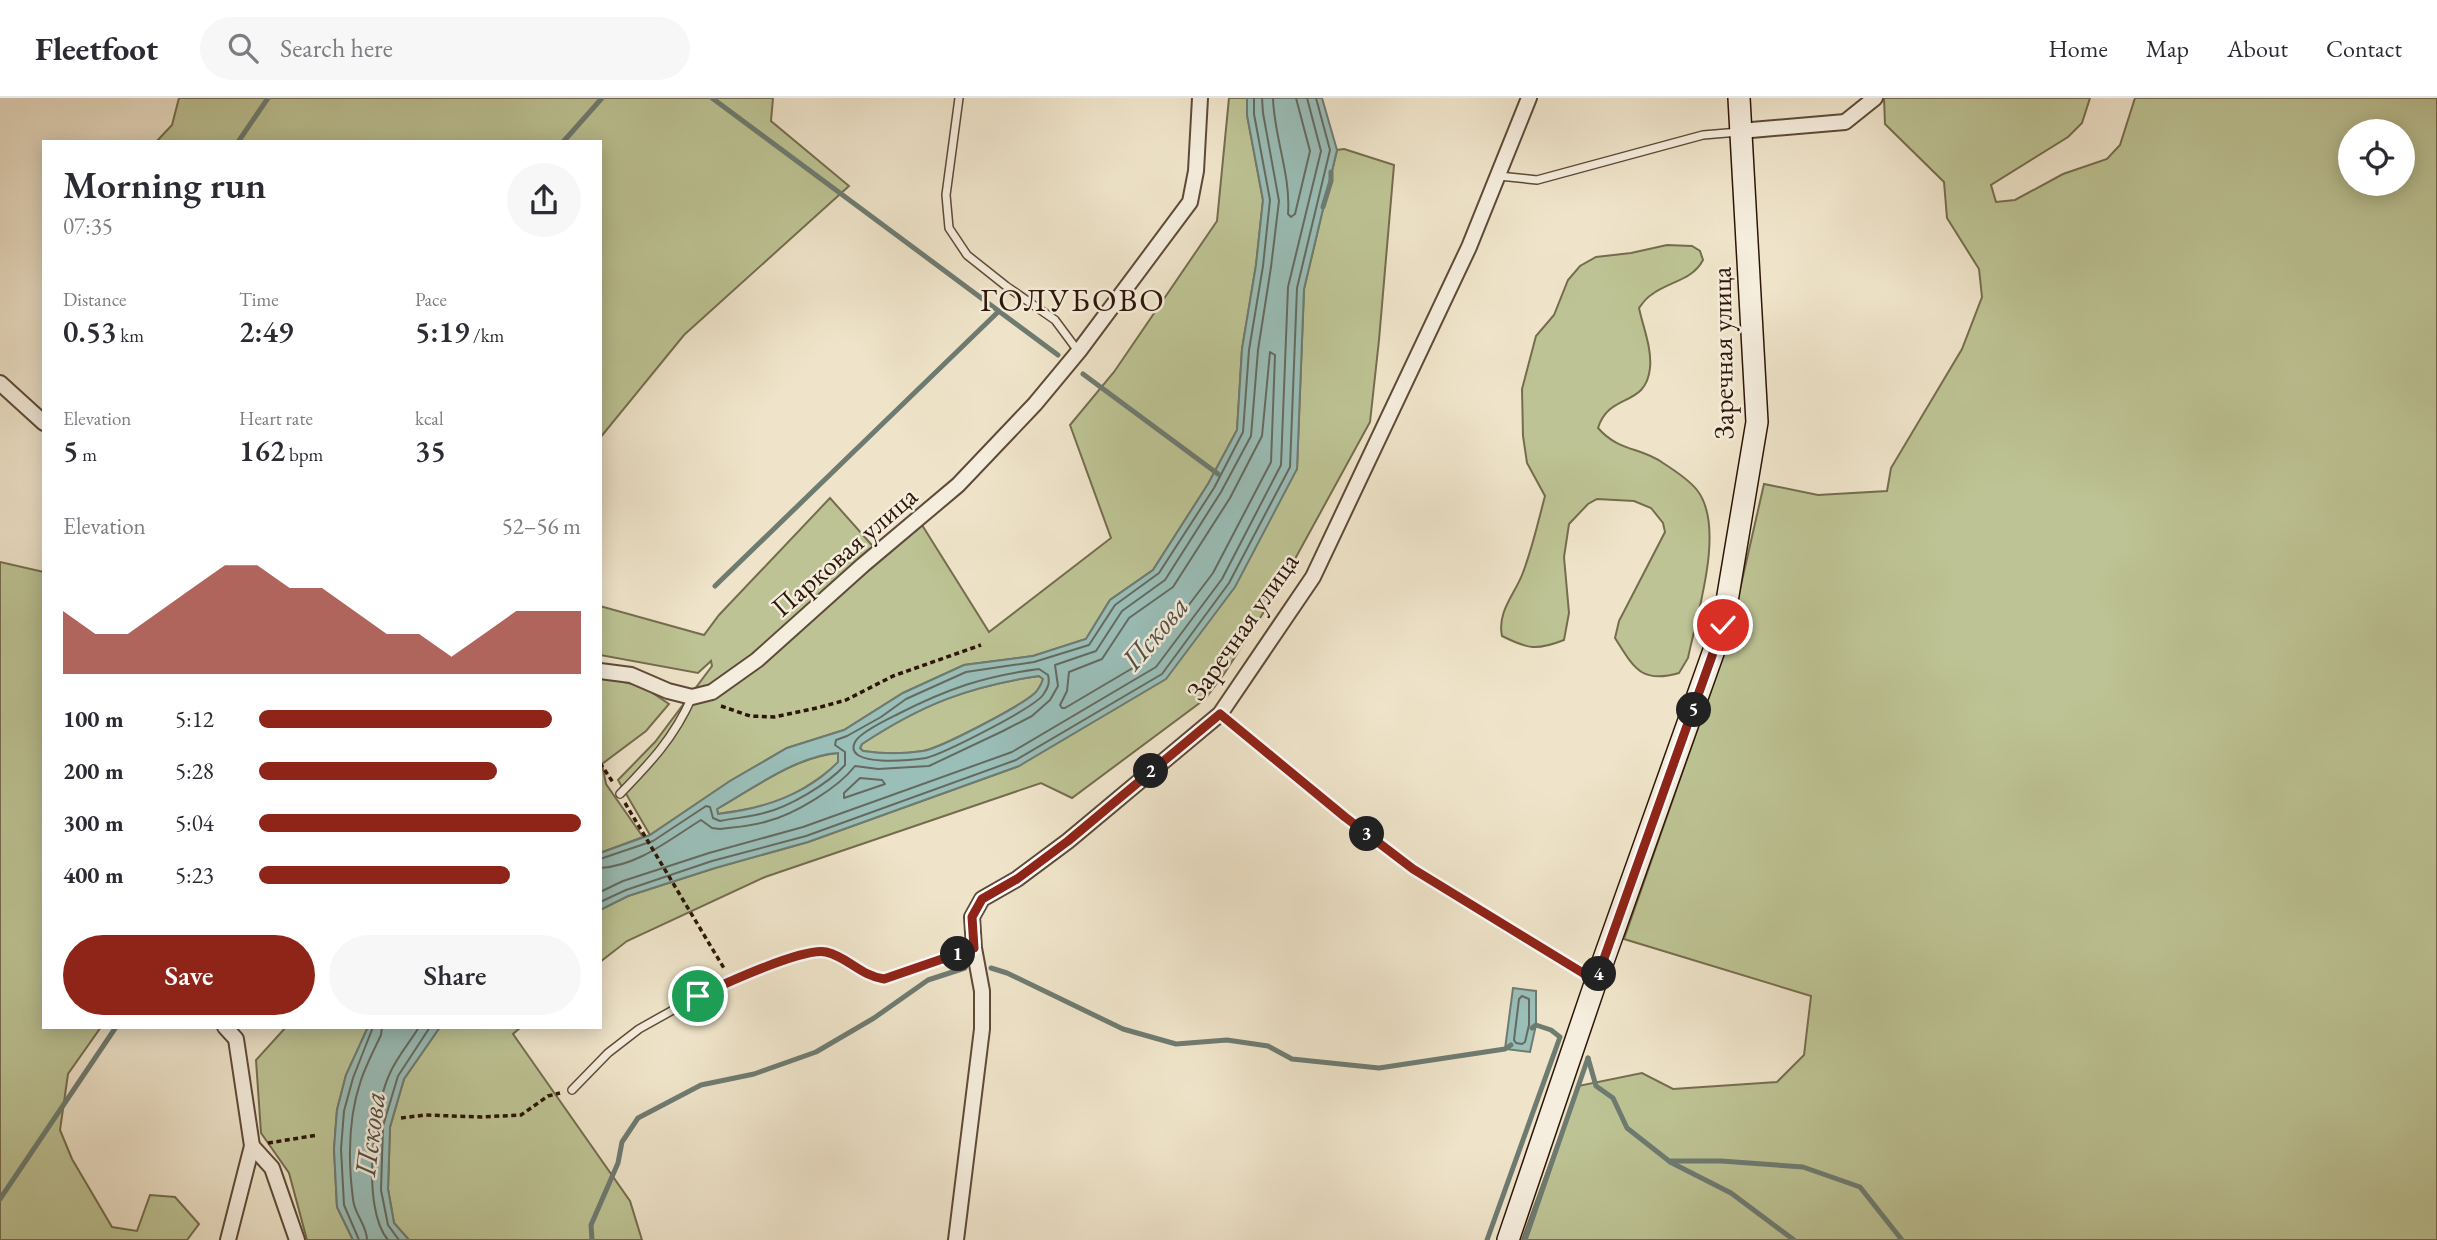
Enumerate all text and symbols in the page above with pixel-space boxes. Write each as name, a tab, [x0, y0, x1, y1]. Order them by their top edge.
search box	[200, 17, 690, 80]
text: Fleetfoot	[35, 27, 158, 70]
icon: search	[224, 29, 262, 67]
text: Search here	[280, 31, 393, 65]
text: Home	[2048, 33, 2108, 64]
text: Map	[2146, 33, 2189, 64]
text: About	[2227, 33, 2288, 64]
text: Contact	[2326, 33, 2402, 64]
map controls	[2338, 119, 2415, 196]
button: locate	[2338, 119, 2415, 196]
text: Morning run	[63, 160, 266, 209]
button: share	[507, 163, 581, 237]
text: 07:35	[63, 211, 113, 241]
street label: Заречная улица	[1702, 266, 1742, 440]
district label: ГОЛУБОВО	[980, 279, 1166, 321]
text: Distance	[63, 287, 126, 312]
text: Time	[239, 287, 279, 312]
text: Pace	[415, 287, 447, 312]
text: 0.53	[63, 312, 116, 351]
text: 2:49	[239, 312, 293, 351]
text: 5:19	[415, 312, 469, 351]
text: km	[116, 323, 144, 348]
text: /km	[469, 323, 504, 348]
text: Elevation	[63, 406, 131, 431]
text: Heart rate	[239, 406, 313, 431]
text: kcal	[415, 406, 444, 431]
text: 5	[63, 431, 78, 470]
text: 162	[239, 431, 285, 470]
text: 35	[415, 431, 446, 470]
text: m	[78, 442, 97, 467]
text: bpm	[285, 442, 323, 467]
street label: Парковая улица	[763, 477, 925, 624]
text: Elevation	[63, 511, 146, 541]
text: 52–56 m	[502, 511, 581, 541]
street label: Заречная улица	[1178, 544, 1307, 707]
water label: Пскова	[1112, 587, 1197, 679]
pin	[1693, 595, 1753, 655]
icon: check	[1704, 606, 1742, 644]
pin: 5	[1676, 692, 1712, 728]
text: 5	[1688, 697, 1699, 722]
text: 100 m	[63, 704, 124, 734]
text: 5:12	[175, 704, 214, 734]
pin: 2	[1134, 754, 1168, 788]
text: 200 m	[63, 756, 124, 786]
text: 5:28	[175, 756, 214, 786]
text: 2	[1145, 758, 1156, 783]
text: 300 m	[63, 808, 124, 838]
text: 5:04	[175, 808, 214, 838]
pin: 3	[1350, 816, 1384, 852]
text: 3	[1361, 821, 1372, 846]
text: 400 m	[63, 860, 124, 890]
text: 5:23	[175, 860, 214, 890]
button: Save	[63, 935, 315, 1015]
button: Share	[329, 935, 581, 1015]
pin: 1	[940, 936, 976, 972]
text: 1	[952, 941, 963, 966]
pin: 4	[1582, 956, 1616, 992]
text: 4	[1593, 961, 1604, 986]
pin	[668, 966, 728, 1026]
icon: arrive	[679, 977, 717, 1015]
water label: Пскова	[345, 1089, 394, 1180]

